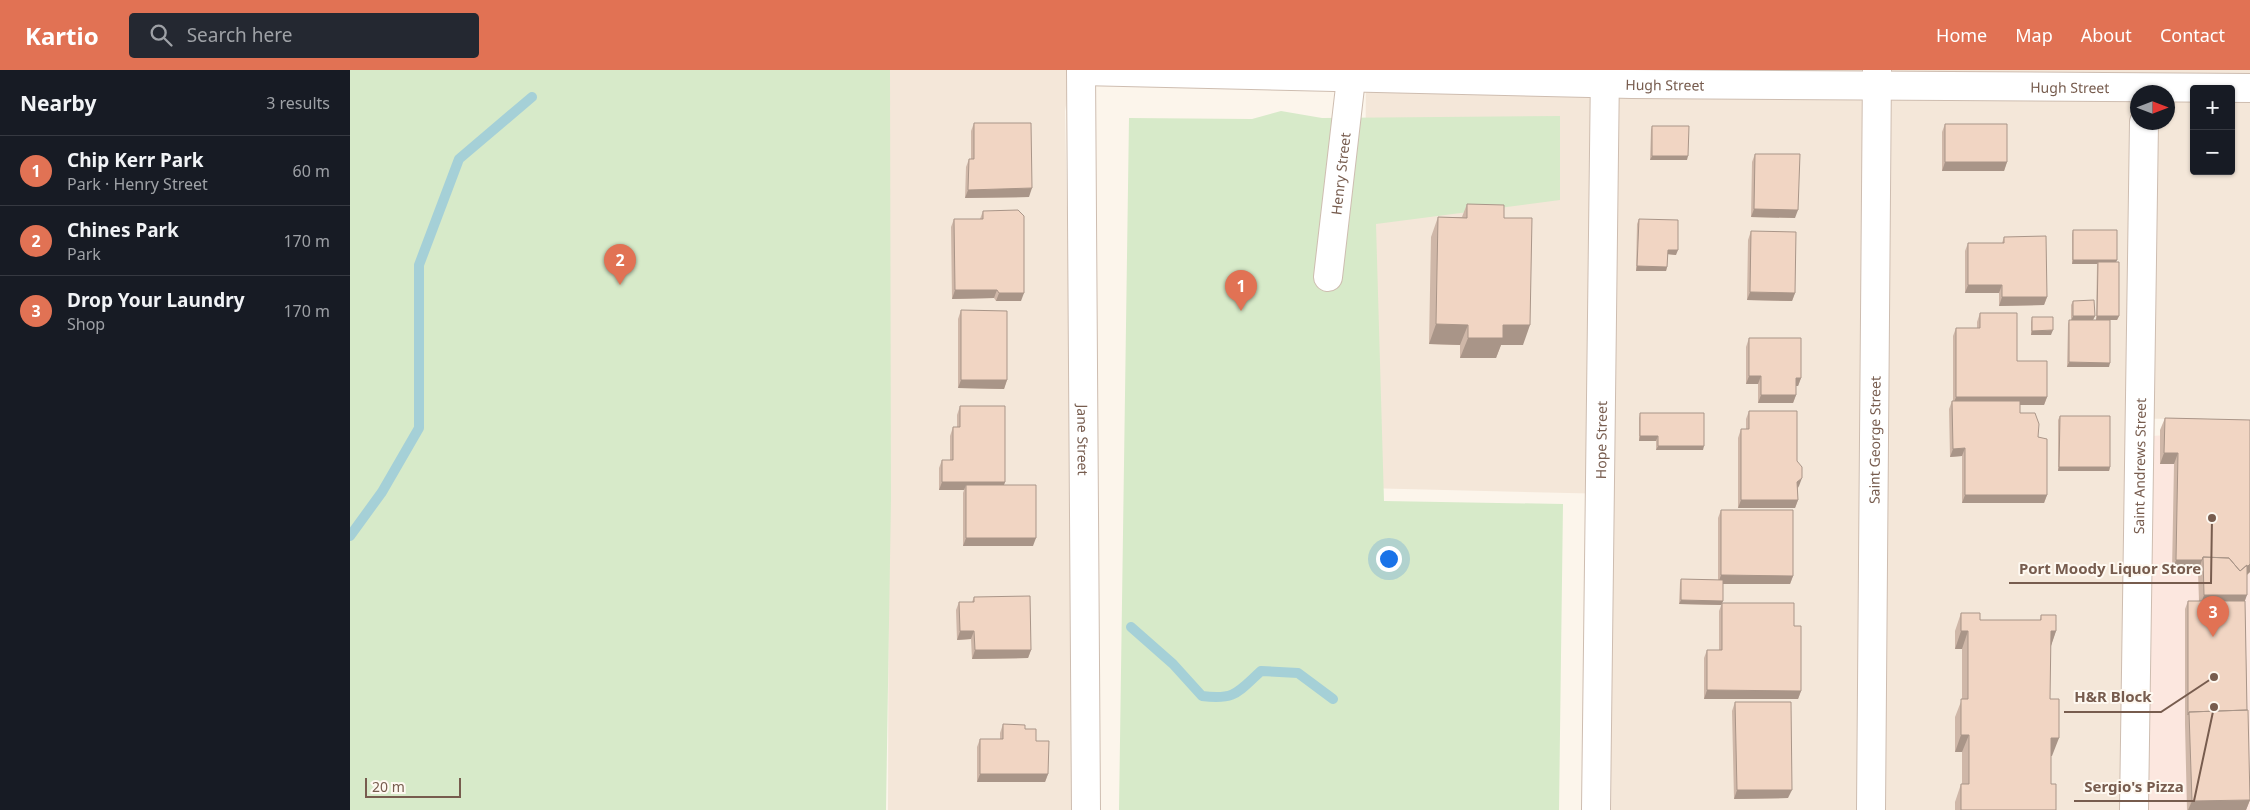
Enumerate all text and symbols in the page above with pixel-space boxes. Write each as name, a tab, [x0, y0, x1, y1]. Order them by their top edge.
search box	[129, 13, 479, 58]
text: Kartio	[25, 19, 99, 52]
icon: search	[147, 21, 175, 49]
text: Search here	[187, 22, 292, 48]
text: Home	[1936, 23, 1987, 47]
text: Map	[2015, 23, 2053, 47]
text: About	[2081, 23, 2132, 47]
text: Contact	[2160, 23, 2225, 47]
street label: Hugh Street	[1625, 74, 1704, 94]
street label: Hugh Street	[2030, 77, 2109, 97]
north arrow	[2130, 85, 2175, 130]
map controls	[2190, 85, 2235, 175]
button: +	[2190, 85, 2235, 130]
text: Nearby	[20, 89, 96, 117]
text: 3 results	[266, 92, 330, 114]
button: −	[2190, 130, 2235, 175]
street label: Henry Street	[1326, 132, 1354, 216]
text: Chip Kerr Park	[67, 147, 204, 173]
text: 1	[31, 160, 41, 182]
text: 60 m	[293, 160, 330, 182]
text: Park · Henry Street	[67, 173, 208, 195]
text: Chines Park	[67, 217, 179, 243]
text: 2	[31, 230, 41, 252]
text: 170 m	[283, 230, 330, 252]
text: Park	[67, 243, 101, 265]
pin: 2	[604, 244, 636, 285]
pin: 1	[1225, 270, 1257, 311]
text: Drop Your Laundry	[67, 287, 245, 313]
text: 3	[31, 300, 41, 322]
text: 170 m	[283, 300, 330, 322]
text: Shop	[67, 313, 105, 335]
street label: Saint George Street	[1864, 376, 1884, 504]
street label: Saint Andrews Street	[2129, 398, 2149, 534]
street label: Hope Street	[1591, 401, 1610, 479]
street label: Jane Street	[1074, 402, 1093, 476]
your location	[1376, 546, 1402, 572]
callout: Port Moody Liquor Store	[2009, 553, 2211, 583]
text: Port Moody Liquor Store	[2019, 558, 2201, 578]
pin: 3	[2197, 596, 2229, 637]
callout: H&R Block	[2064, 682, 2161, 712]
text: H&R Block	[2074, 686, 2152, 706]
callout: Sergio's Pizza	[2074, 771, 2194, 801]
scale bar	[365, 775, 461, 798]
text: Sergio's Pizza	[2084, 776, 2184, 796]
text: 20 m	[372, 777, 405, 796]

